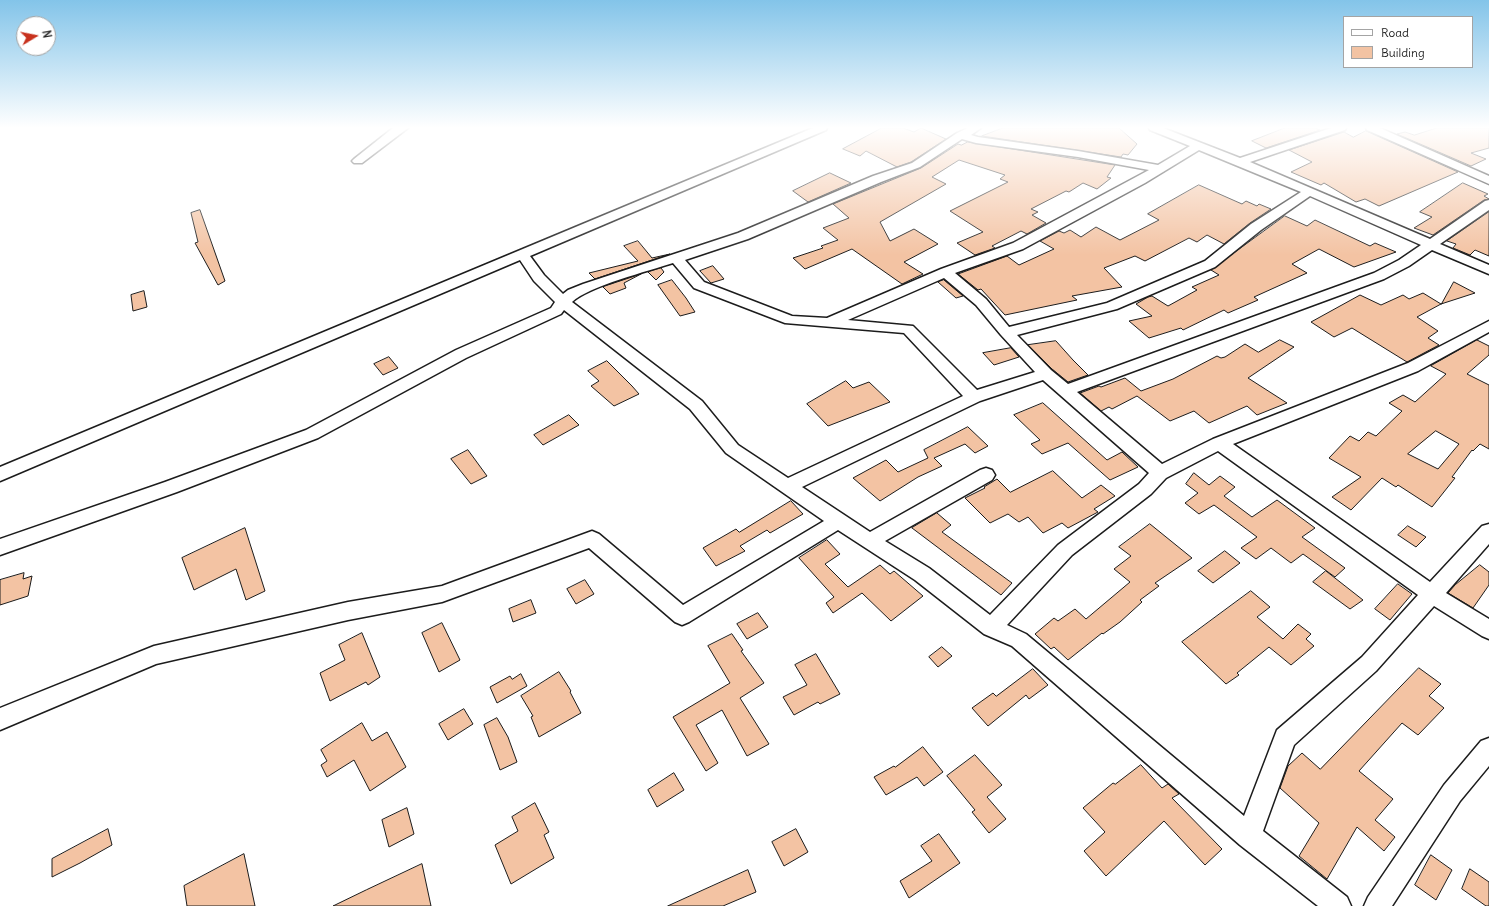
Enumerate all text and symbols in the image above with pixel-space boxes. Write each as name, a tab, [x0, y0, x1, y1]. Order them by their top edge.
north arrow	[16, 16, 56, 56]
legend	[1343, 16, 1473, 68]
text: Road	[1381, 25, 1409, 40]
text: N	[39, 29, 54, 39]
text: Building	[1381, 45, 1425, 60]

